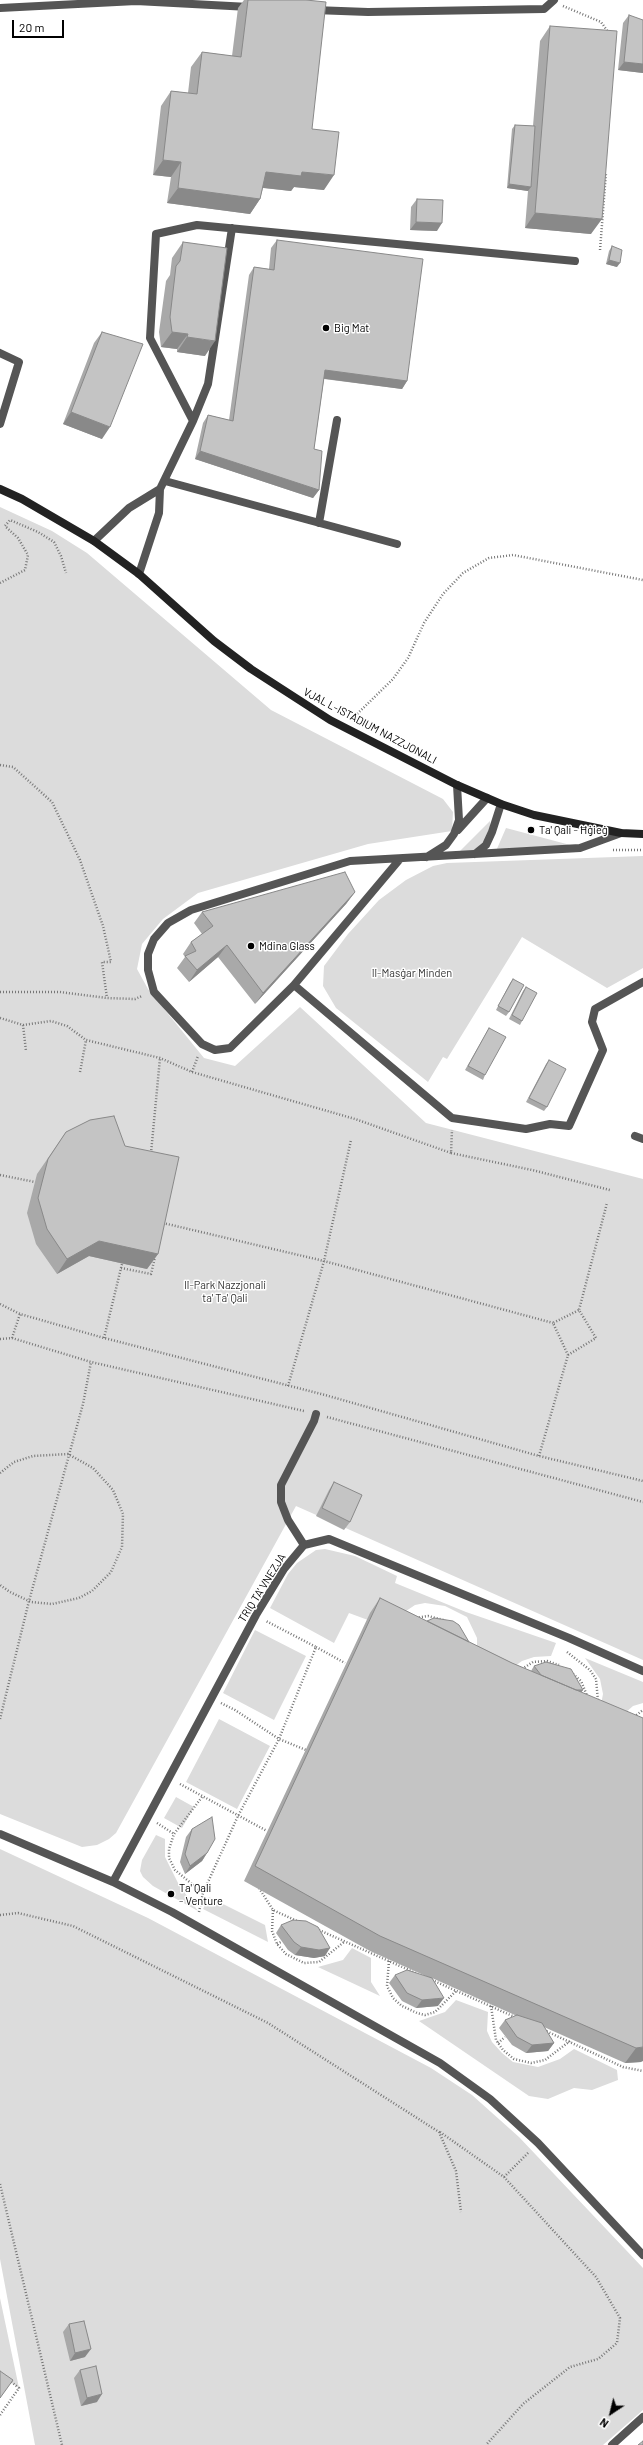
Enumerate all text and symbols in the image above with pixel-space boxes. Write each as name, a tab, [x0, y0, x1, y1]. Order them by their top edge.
scale bar	[14, 12, 66, 38]
text: 20 m	[19, 20, 45, 34]
place label: Big Mat	[334, 321, 369, 335]
marker: Big Mat	[321, 323, 331, 333]
street label: VJAL L-ISTADIUM NAZZJONALI	[301, 685, 439, 767]
place label: Ta' Qali - Ħġieġ	[539, 823, 608, 837]
marker: Ta' Qali - Ħġieġ	[526, 825, 536, 835]
place label: Mdina Glass	[259, 939, 315, 953]
marker: Mdina Glass	[246, 941, 256, 951]
park label: Il-Masġar Minden	[372, 966, 452, 980]
park label: Il-Park Nazzjonali ta' Ta' Qali	[184, 1278, 266, 1304]
street label: TRIQ TA' VNEZJA	[236, 1551, 288, 1625]
place label: Ta' Qali - Venture	[179, 1881, 223, 1907]
marker: Ta' Qali - Venture	[166, 1889, 176, 1899]
north arrow	[591, 2393, 631, 2433]
text: N	[597, 2416, 611, 2431]

